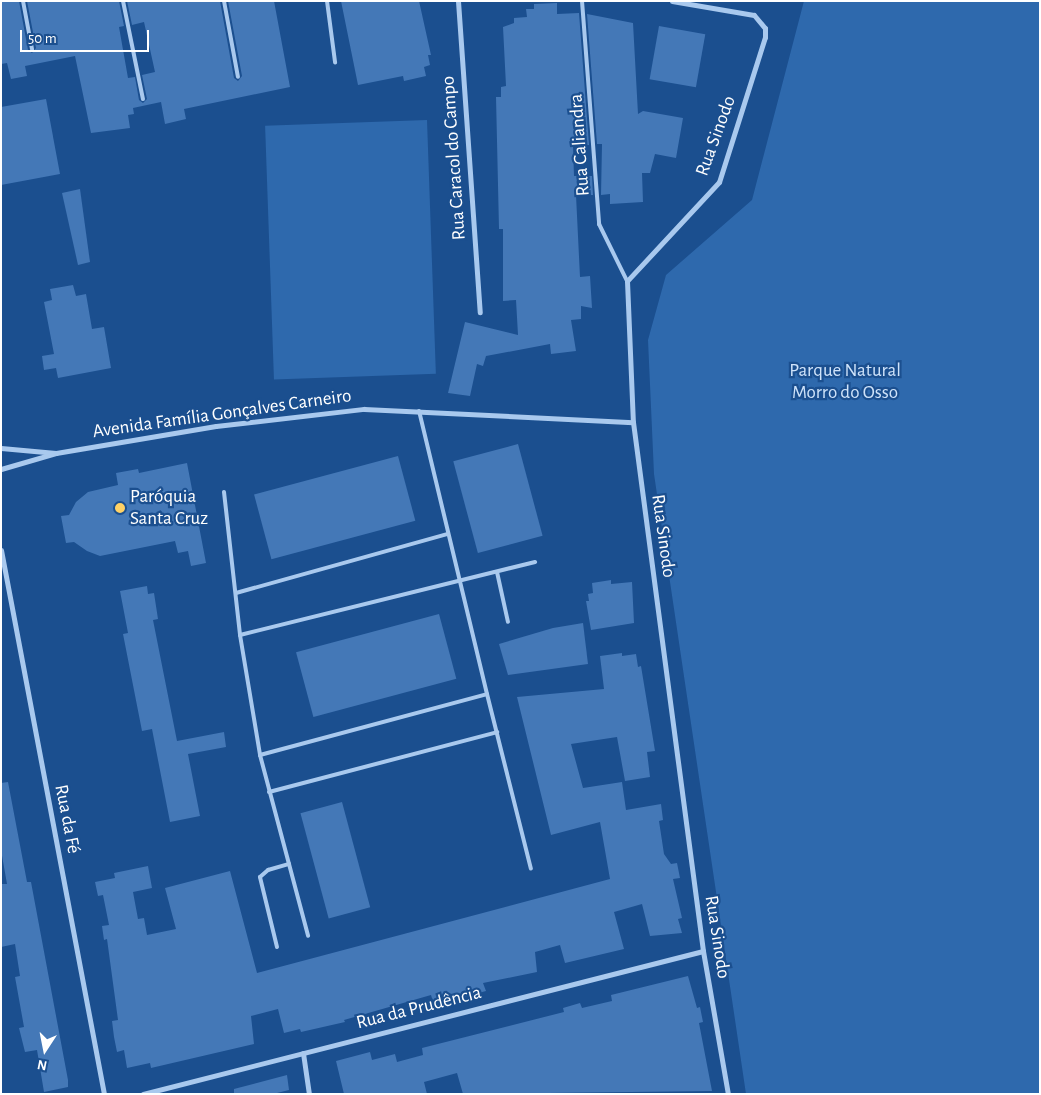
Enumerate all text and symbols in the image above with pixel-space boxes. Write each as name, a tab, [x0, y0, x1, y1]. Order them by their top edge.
scale bar	[22, 20, 151, 52]
text: 50 m	[28, 31, 57, 46]
street label: Rua Caracol do Campo	[437, 75, 471, 241]
street label: Rua Caliandra	[565, 93, 595, 197]
street label: Rua Sinodo	[691, 93, 741, 179]
park label: Parque Natural Morro do Osso	[789, 360, 901, 404]
street label: Avenida Família Gonçalves Carneiro	[91, 385, 353, 443]
place label: Paróquia Santa Cruz	[130, 486, 208, 530]
street label: Rua Sinodo	[646, 493, 680, 579]
marker: Paróquia Santa Cruz	[114, 502, 126, 514]
street label: Rua da Fé	[49, 783, 85, 855]
street label: Rua Sinodo	[699, 894, 735, 980]
street label: Rua da Prudência	[354, 981, 484, 1035]
north arrow	[20, 1025, 70, 1075]
text: N	[36, 1057, 48, 1073]

